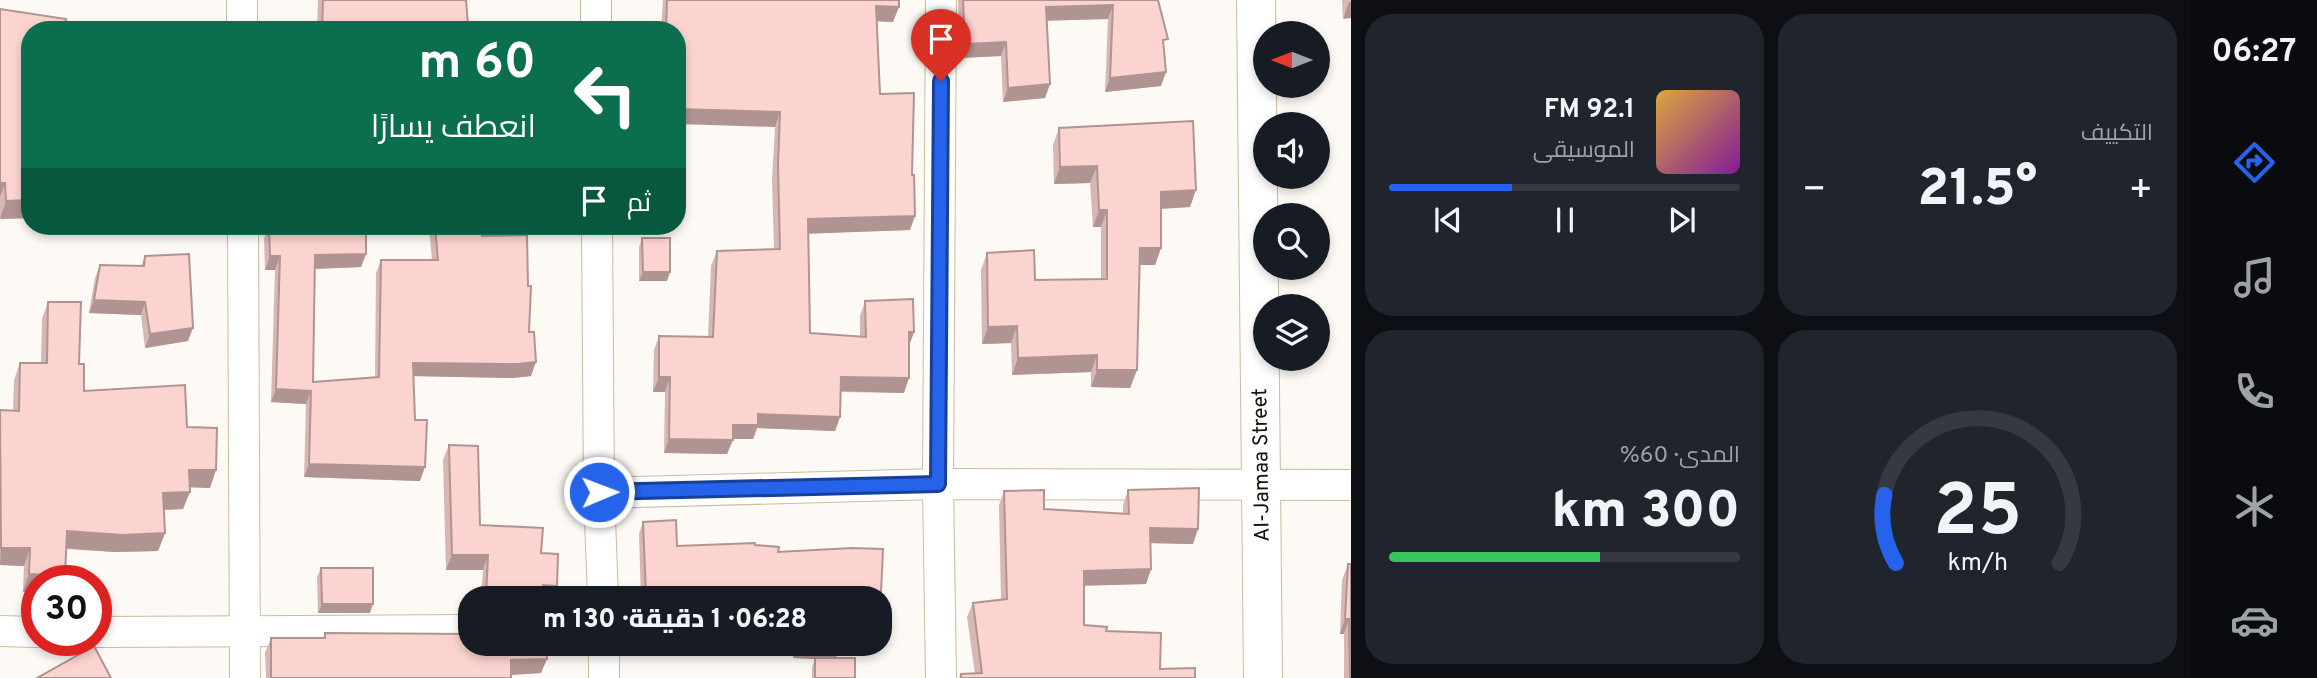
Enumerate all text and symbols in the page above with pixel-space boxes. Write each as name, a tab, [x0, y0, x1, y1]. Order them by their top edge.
pin	[911, 9, 971, 81]
icon: arrive	[922, 20, 960, 58]
north arrow	[1253, 21, 1330, 98]
map controls	[1253, 21, 1330, 371]
text: 06:27	[2212, 33, 2296, 73]
text: 60 m	[418, 34, 536, 96]
icon: left	[560, 49, 651, 140]
text: 92.1 FM	[1544, 94, 1635, 127]
text: انعطف يسارًا	[371, 109, 536, 149]
button: sound	[1253, 112, 1330, 189]
text: التكييف	[2081, 120, 2153, 149]
text: الموسيقى	[1533, 137, 1635, 166]
icon: directions	[2230, 138, 2279, 187]
text: 21.5°	[1918, 158, 2037, 224]
text: −	[1802, 167, 1827, 216]
text: +	[2128, 167, 2153, 216]
icon: arrive	[575, 182, 613, 220]
text: ثم	[627, 188, 651, 221]
icon: previous	[1429, 201, 1467, 239]
icon: pause	[1546, 201, 1584, 239]
icon: next	[1663, 201, 1701, 239]
button: search	[1253, 203, 1330, 280]
icon: music	[2230, 253, 2279, 302]
button: layers	[1253, 294, 1330, 371]
icon: phone	[2230, 367, 2279, 416]
street label: Al-Jamaa Street	[1247, 388, 1277, 542]
text: المدى · 60%	[1620, 442, 1740, 471]
position arrow	[562, 455, 636, 529]
text: 25	[1933, 469, 2022, 561]
text: 300 km	[1552, 480, 1740, 546]
icon: climate	[2230, 482, 2279, 531]
text: km/h	[1947, 548, 2008, 580]
speed limit sign: 30	[21, 565, 112, 656]
icon: car	[2230, 596, 2279, 645]
text: 06:28 · 1 دقيقة · 130 m	[543, 604, 807, 637]

